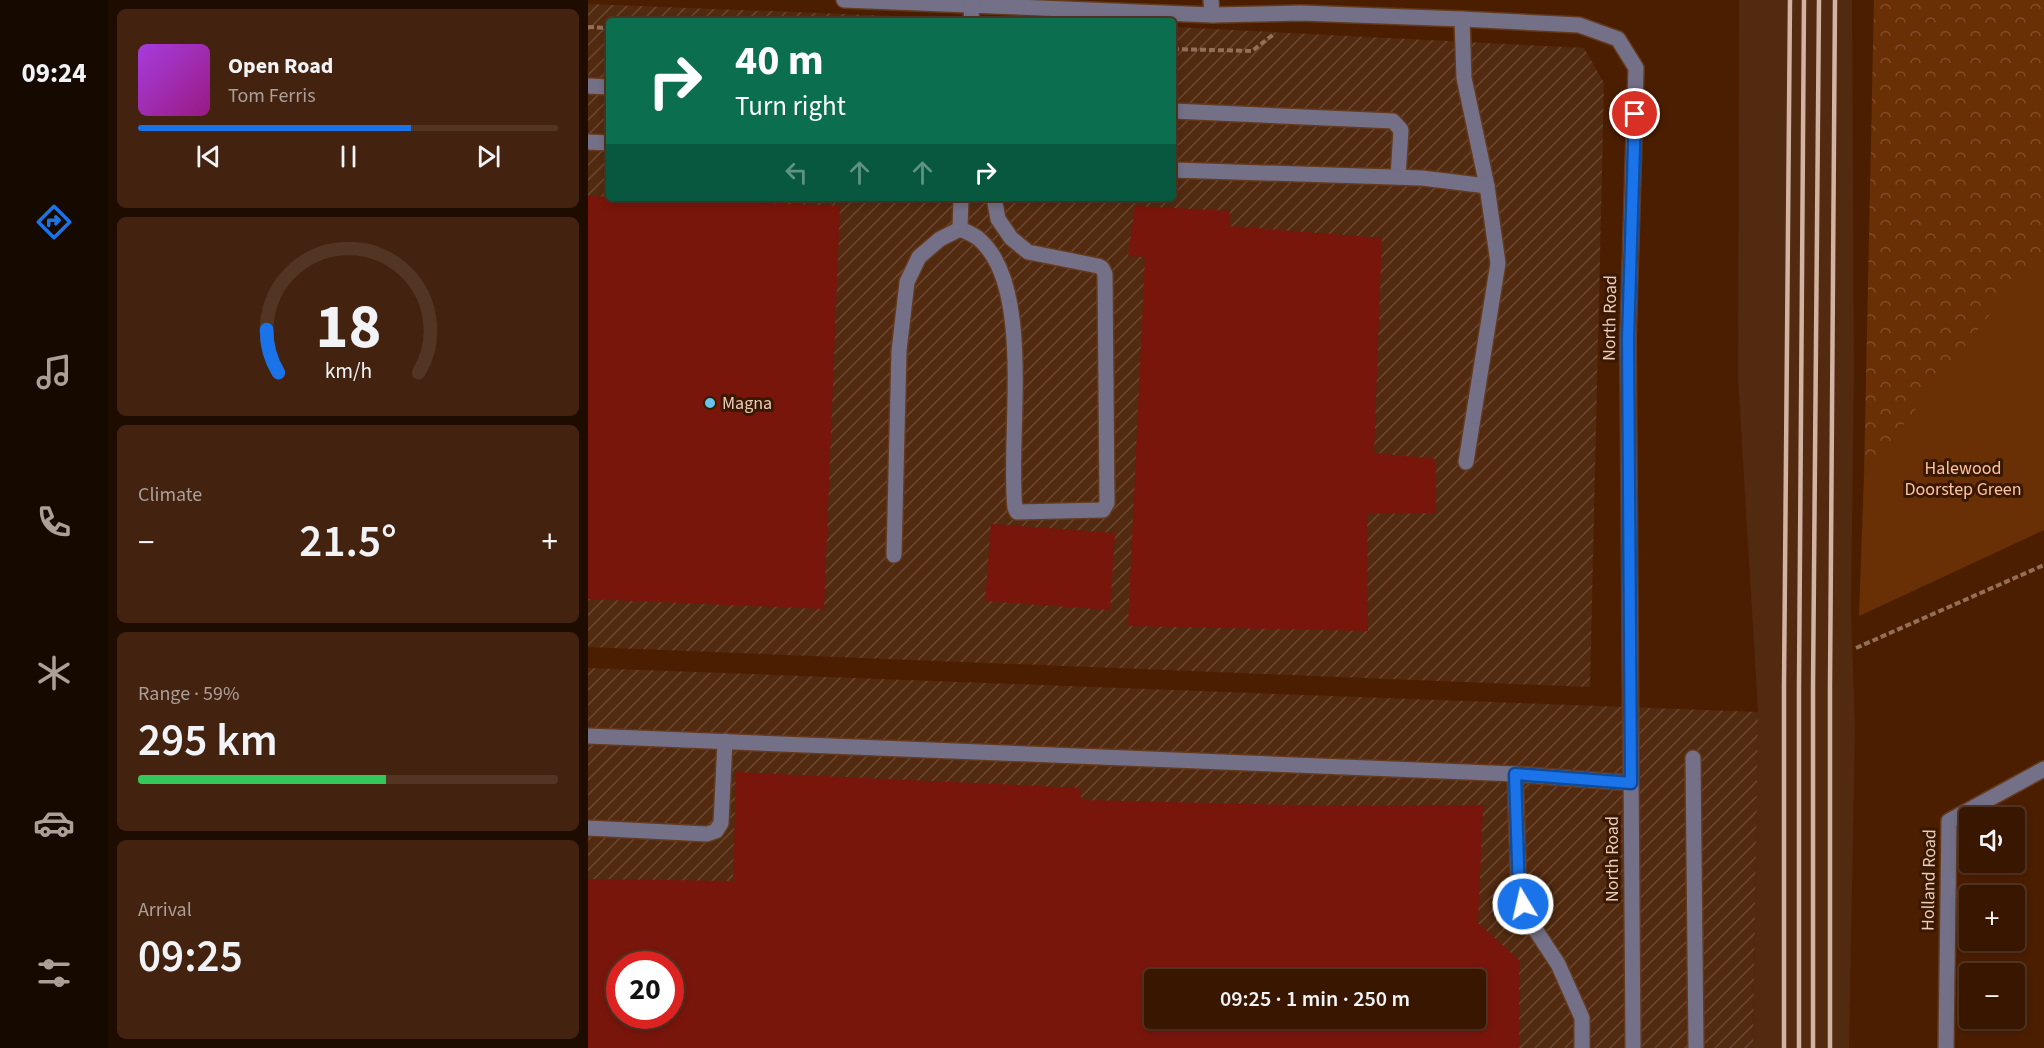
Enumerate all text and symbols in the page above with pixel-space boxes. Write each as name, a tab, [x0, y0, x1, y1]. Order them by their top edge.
text: 40 m	[735, 31, 824, 91]
icon: right	[636, 42, 714, 120]
text: Open Road	[228, 50, 333, 82]
text: 09:24	[21, 54, 87, 93]
text: Tom Ferris	[228, 82, 316, 110]
text: Turn right	[735, 87, 846, 126]
pin	[1609, 88, 1660, 139]
icon: arrive	[1618, 97, 1651, 130]
icon: previous	[192, 140, 225, 173]
icon: pause	[332, 140, 365, 173]
icon: next	[472, 140, 505, 173]
icon: left	[780, 156, 813, 189]
icon: ahead	[843, 156, 876, 189]
icon: ahead	[906, 156, 939, 189]
icon: right	[969, 156, 1002, 189]
icon: directions	[33, 201, 75, 243]
street label: North Road	[1597, 275, 1623, 361]
text: 18	[315, 283, 381, 372]
icon: music	[33, 351, 75, 393]
text: km/h	[324, 357, 372, 388]
place label: Magna	[722, 391, 772, 416]
marker: Magna	[703, 396, 717, 410]
park label: Halewood Doorstep Green	[1904, 456, 2022, 502]
text: Climate	[138, 481, 202, 509]
icon: phone	[33, 501, 75, 543]
text: 21.5°	[299, 510, 397, 574]
text: −	[138, 519, 154, 566]
text: +	[542, 519, 558, 566]
icon: climate	[33, 652, 75, 694]
text: Range · 59%	[138, 680, 239, 708]
text: 295 km	[138, 709, 278, 773]
icon: car	[33, 802, 75, 844]
map controls	[1959, 807, 2025, 1029]
button: sound	[1959, 807, 2025, 873]
street label: North Road	[1600, 816, 1625, 902]
street label: Holland Road	[1916, 829, 1942, 931]
position arrow	[1491, 872, 1555, 936]
button: +	[1959, 885, 2025, 951]
text: Arrival	[138, 896, 192, 924]
text: 09:25	[138, 925, 243, 989]
speed limit sign: 20	[606, 951, 684, 1029]
icon: filters	[33, 952, 75, 994]
button: −	[1959, 963, 2025, 1029]
text: 09:25 · 1 min · 250 m	[1220, 983, 1410, 1015]

